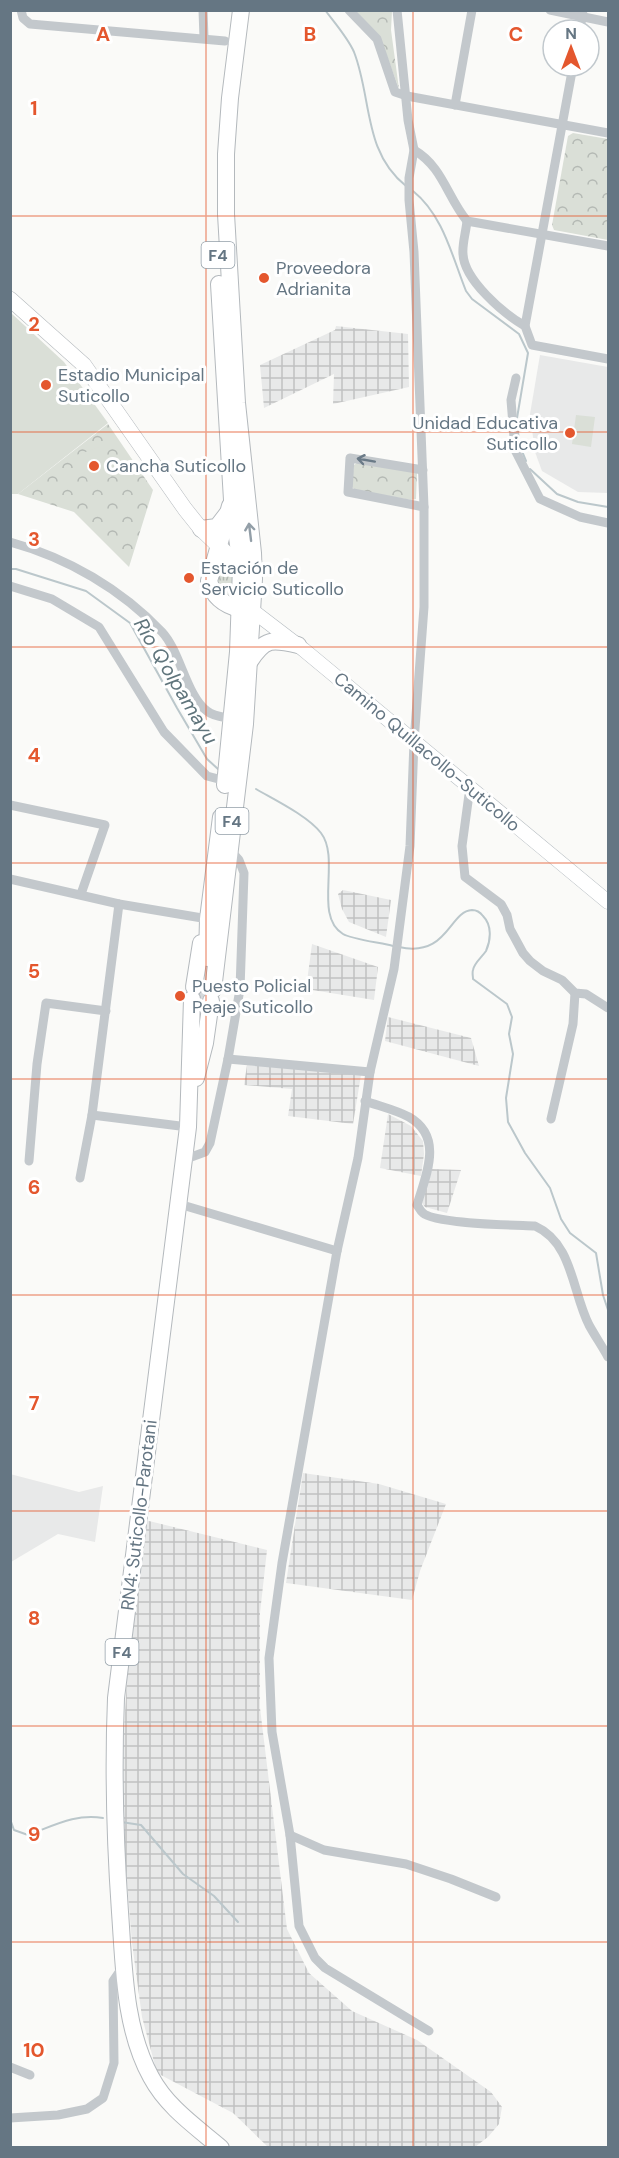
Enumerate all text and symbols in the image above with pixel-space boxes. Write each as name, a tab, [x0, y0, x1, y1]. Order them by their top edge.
north arrow	[541, 18, 601, 78]
text: A	[96, 21, 110, 47]
text: B	[304, 21, 316, 47]
text: C	[509, 21, 523, 47]
text: N	[565, 23, 577, 44]
text: 1	[30, 95, 38, 121]
road number: F4	[202, 242, 234, 268]
place label: Proveedora Adrianita	[276, 256, 371, 301]
marker: Proveedora Adrianita	[257, 271, 271, 285]
text: 2	[28, 311, 40, 337]
place label: Estadio Municipal Suticollo	[58, 363, 205, 408]
marker: Estadio Municipal Suticollo	[39, 378, 53, 392]
place label: Unidad Educativa Suticollo	[413, 411, 558, 456]
marker: Unidad Educativa Suticollo	[563, 426, 577, 440]
place label: Cancha Suticollo	[106, 454, 246, 478]
one-way arrow	[356, 454, 376, 465]
marker: Cancha Suticollo	[87, 459, 101, 473]
one-way arrow	[245, 523, 256, 543]
text: 3	[28, 526, 40, 552]
place label: Estación de Servicio Suticollo	[201, 556, 344, 601]
marker: Estación de Servicio Suticollo	[182, 571, 196, 585]
water label: Río Q'olpamayu	[128, 613, 224, 749]
street label: Camino Quillacollo-Suticollo	[329, 667, 525, 837]
text: 4	[28, 742, 41, 768]
road number: F4	[216, 808, 248, 834]
text: 5	[28, 958, 40, 984]
place label: Puesto Policial Peaje Suticollo	[192, 974, 313, 1019]
marker: Puesto Policial Peaje Suticollo	[173, 989, 187, 1003]
text: 6	[28, 1174, 40, 1200]
text: 7	[29, 1390, 40, 1416]
street label: RN4: Suticollo-Parotani	[115, 1418, 163, 1612]
text: 8	[28, 1605, 40, 1631]
road number: F4	[106, 1639, 138, 1665]
text: 9	[28, 1821, 40, 1847]
text: 10	[23, 2037, 45, 2063]

